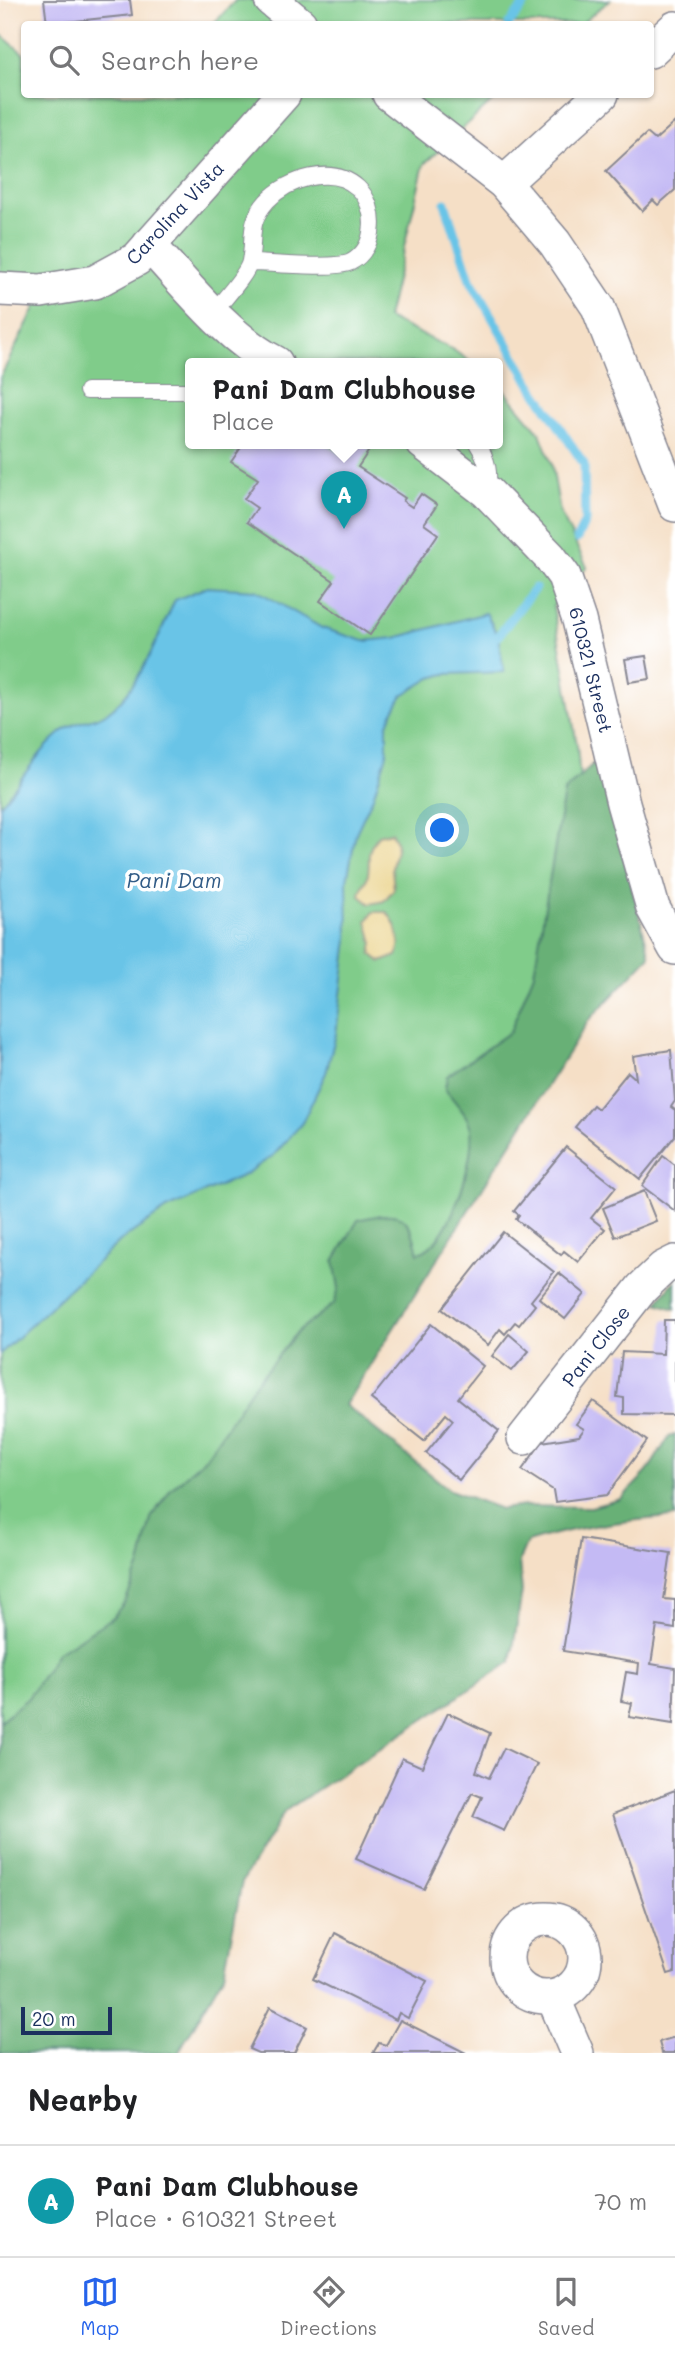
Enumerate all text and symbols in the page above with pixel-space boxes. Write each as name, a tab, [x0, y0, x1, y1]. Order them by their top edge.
search box	[21, 21, 654, 98]
icon: search	[45, 41, 83, 79]
text: Search here	[101, 43, 259, 77]
street label: Carolina Vista	[120, 156, 229, 270]
popup	[185, 358, 503, 449]
text: Pani Dam Clubhouse	[212, 372, 476, 406]
text: Place	[212, 406, 274, 436]
pin: A	[321, 471, 367, 529]
street label: 610321 Street	[564, 605, 619, 735]
your location	[425, 813, 459, 847]
water label: Pani Dam	[127, 866, 221, 893]
street label: Pani Close	[556, 1300, 635, 1391]
scale bar	[21, 2004, 112, 2036]
text: 20 m	[32, 2006, 76, 2031]
text: Nearby	[28, 2079, 138, 2119]
text: Pani Dam Clubhouse	[95, 2169, 359, 2203]
text: A	[43, 2186, 59, 2216]
text: 70 m	[594, 2186, 647, 2216]
text: Place · 610321 Street	[95, 2203, 337, 2233]
tab: Map	[81, 2273, 119, 2340]
tab: Directions	[280, 2273, 377, 2340]
tab: Saved	[538, 2273, 594, 2340]

